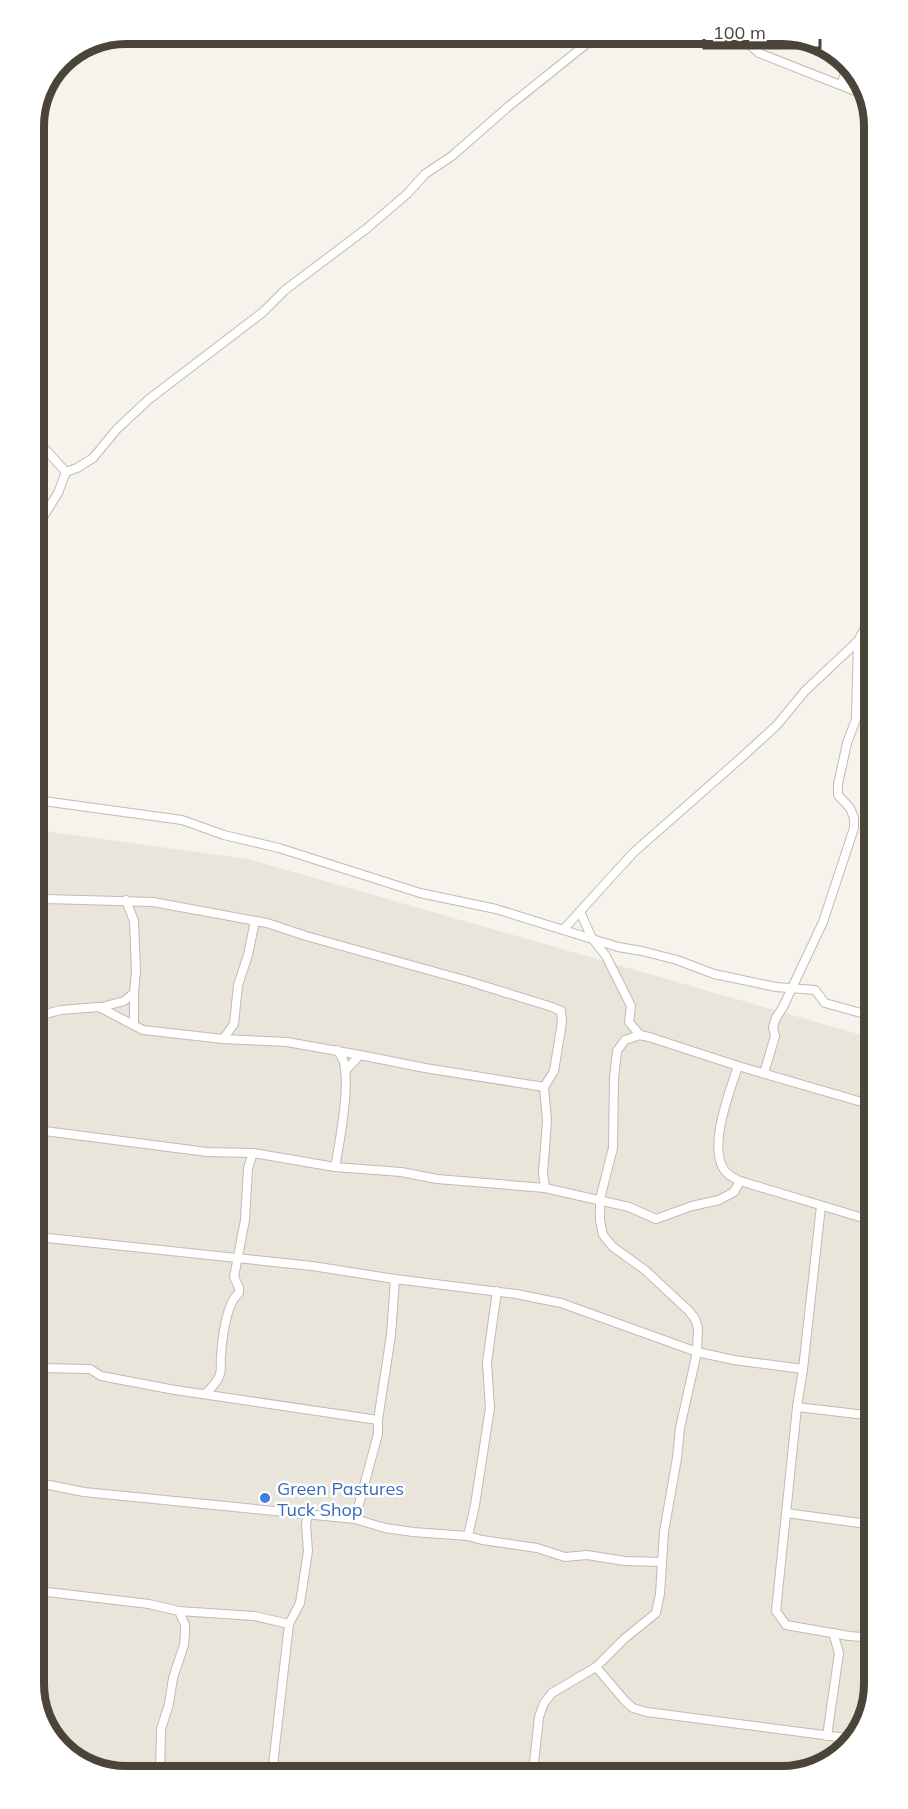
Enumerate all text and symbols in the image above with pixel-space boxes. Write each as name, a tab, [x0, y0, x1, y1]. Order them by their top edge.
scale bar	[704, 12, 820, 50]
text: 100 m	[713, 21, 766, 44]
place label: Green Pastures Tuck Shop	[277, 1477, 404, 1521]
marker: Green Pastures Tuck Shop	[258, 1491, 272, 1505]

